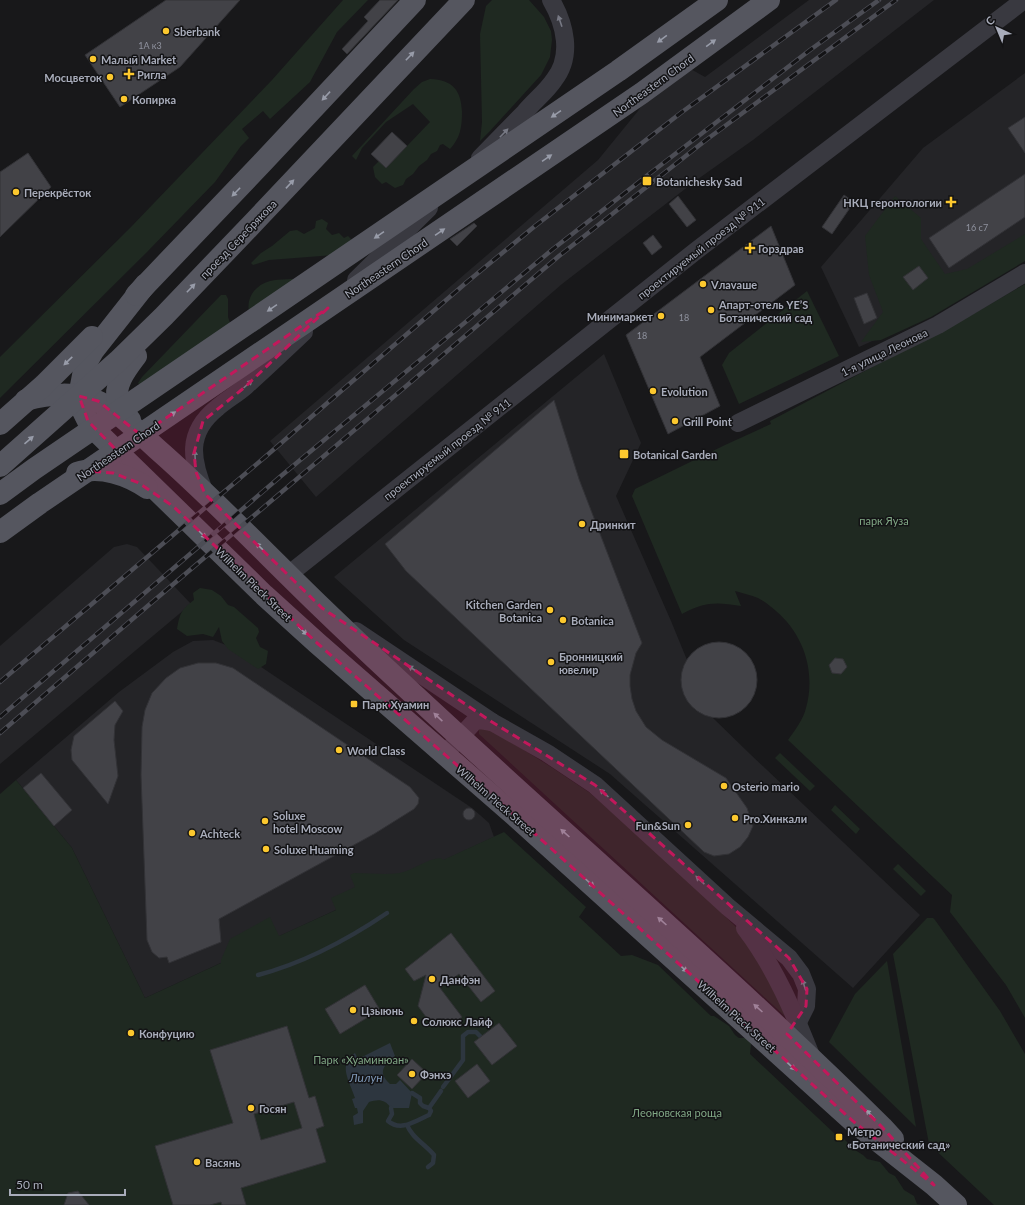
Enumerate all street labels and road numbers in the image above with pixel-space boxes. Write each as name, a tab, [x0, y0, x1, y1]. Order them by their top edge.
street label: Northeastern Chord	[610, 51, 696, 119]
street label: проектируемый проезд № 911	[635, 194, 767, 302]
street label: проезд Серебрякова	[197, 197, 279, 281]
street label: Northeastern Chord	[342, 236, 430, 300]
street label: 1-я улица Леонова	[839, 325, 929, 379]
street label: проектируемый проезд № 911	[381, 395, 513, 503]
street label: Northeastern Chord	[74, 419, 162, 483]
street label: Wilhelm Pieck Street	[213, 544, 295, 624]
street label: Wilhelm Pieck Street	[454, 762, 538, 838]
street label: Wilhelm Pieck Street	[695, 977, 779, 1055]

